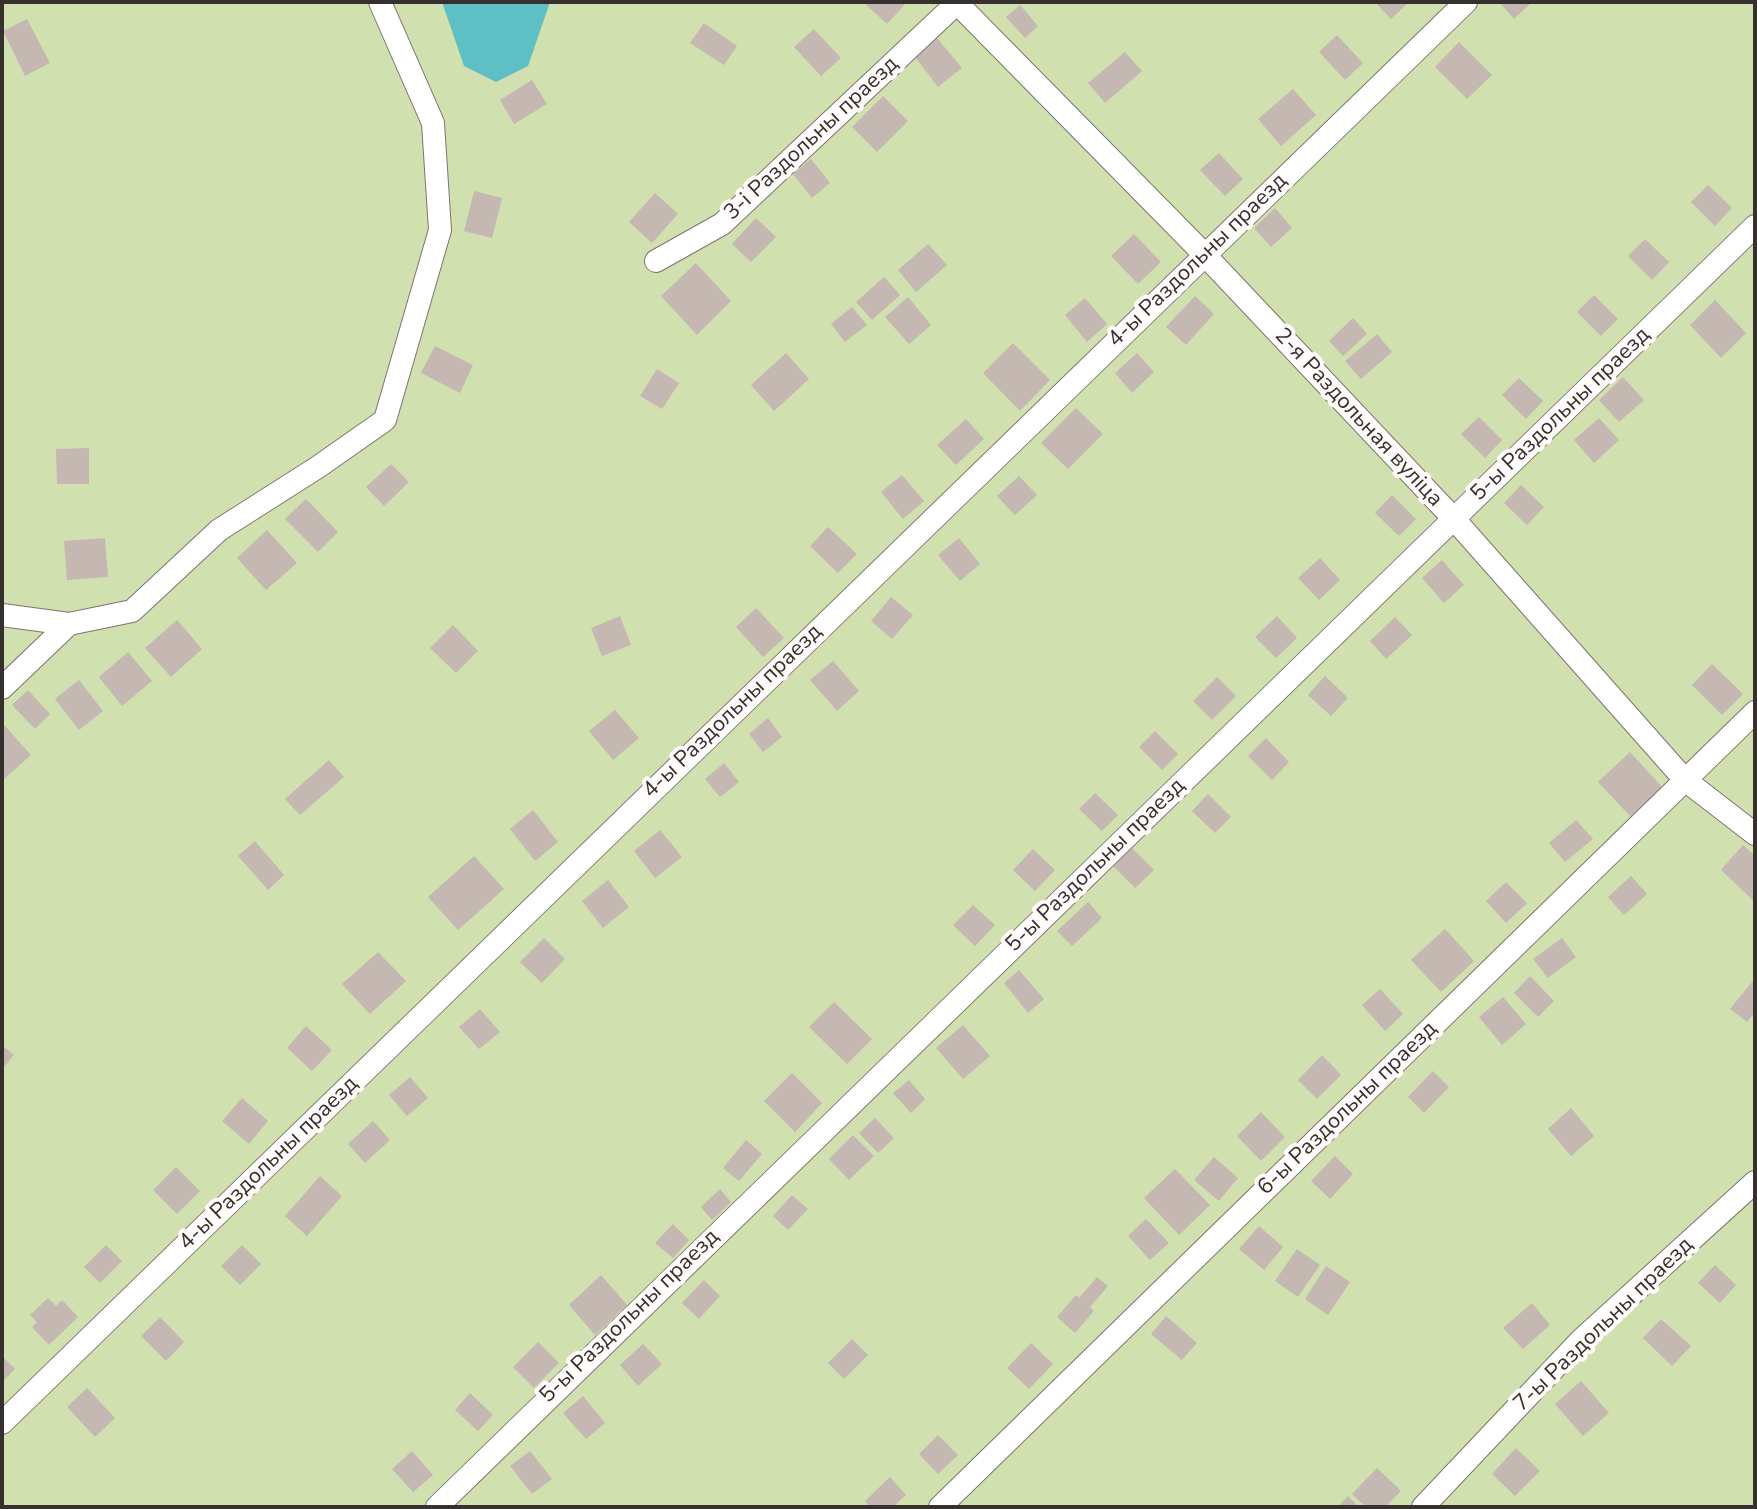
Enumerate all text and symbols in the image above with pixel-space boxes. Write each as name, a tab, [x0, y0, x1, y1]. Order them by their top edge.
street label: 3-і Раздольны праезд	[719, 51, 905, 227]
street label: 4-ы Раздольны праезд	[1103, 168, 1293, 354]
street label: 5-ы Раздольны праезд	[1466, 322, 1656, 508]
street label: 2-я Раздольная вуліца	[1268, 323, 1448, 513]
street label: 4-ы Раздольны праезд	[638, 619, 828, 805]
street label: 5-ы Раздольны праезд	[1001, 773, 1191, 959]
street label: 6-ы Раздольны праезд	[1253, 1016, 1443, 1202]
street label: 4-ы Раздольны праезд	[174, 1071, 364, 1257]
street label: 5-ы Раздольны праезд	[535, 1224, 725, 1410]
street label: 7-ы Раздольны праезд	[1509, 1232, 1699, 1418]

